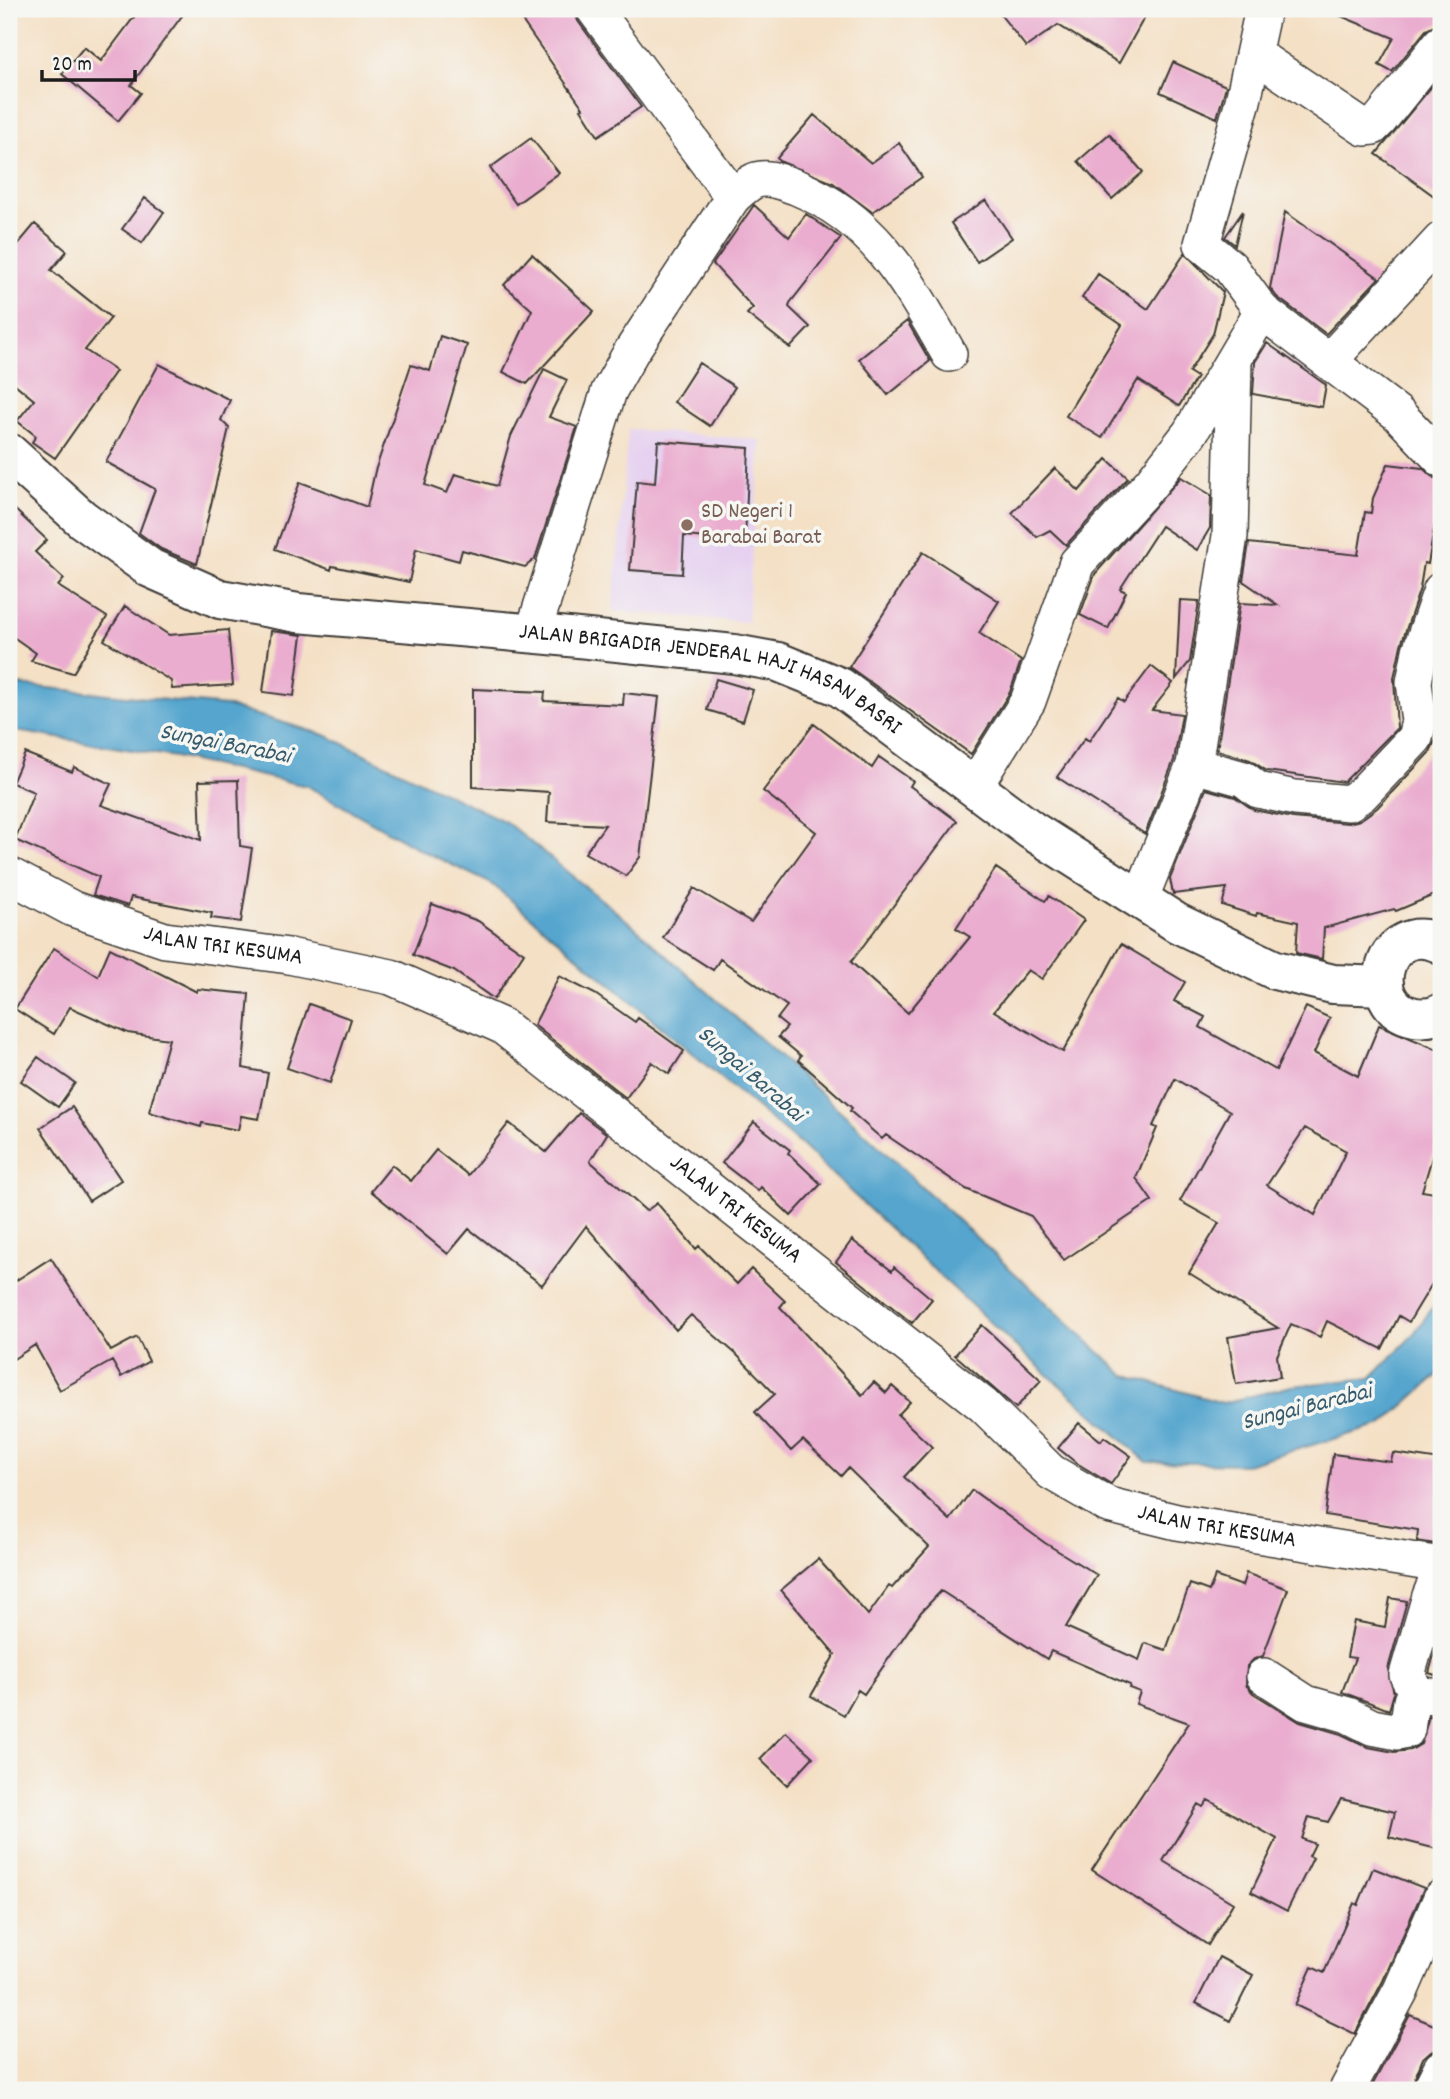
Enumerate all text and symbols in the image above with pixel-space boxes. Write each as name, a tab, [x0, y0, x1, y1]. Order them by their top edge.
scale bar	[42, 38, 135, 82]
text: 20 m	[52, 51, 92, 81]
place label: SD Negeri 1 Barabai Barat	[701, 496, 822, 555]
marker: SD Negeri 1 Barabai Barat	[679, 517, 695, 533]
street label: JALAN BRIGADIR JENDERAL HAJI HASAN BASRI	[518, 616, 908, 744]
water label: Sungai Barabai	[157, 716, 297, 775]
street label: JALAN TRI KESUMA	[139, 917, 306, 975]
water label: Sungai Barabai	[689, 1019, 814, 1134]
street label: JALAN TRI KESUMA	[662, 1147, 809, 1272]
water label: Sungai Barabai	[1239, 1375, 1379, 1441]
street label: JALAN TRI KESUMA	[1134, 1496, 1299, 1558]

